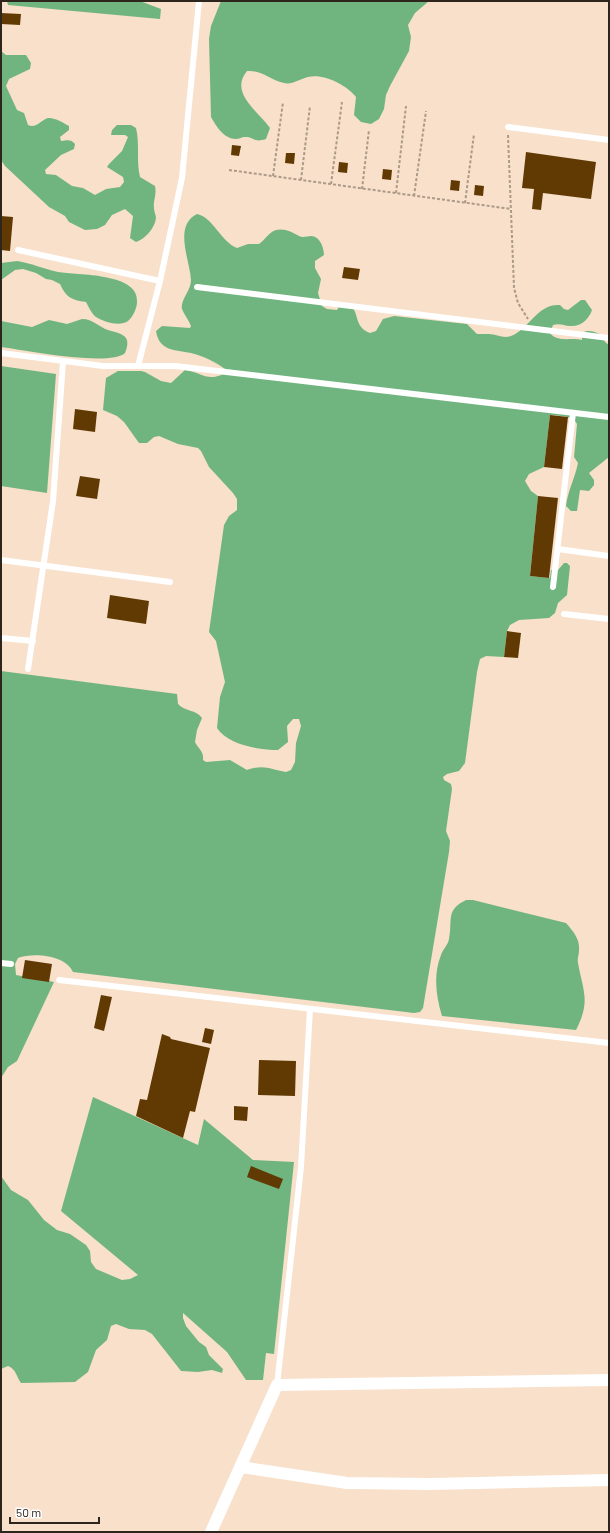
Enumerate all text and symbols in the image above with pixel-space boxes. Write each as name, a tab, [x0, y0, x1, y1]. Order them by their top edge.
scale bar	[10, 1499, 99, 1525]
text: 50 m	[16, 1505, 41, 1519]

